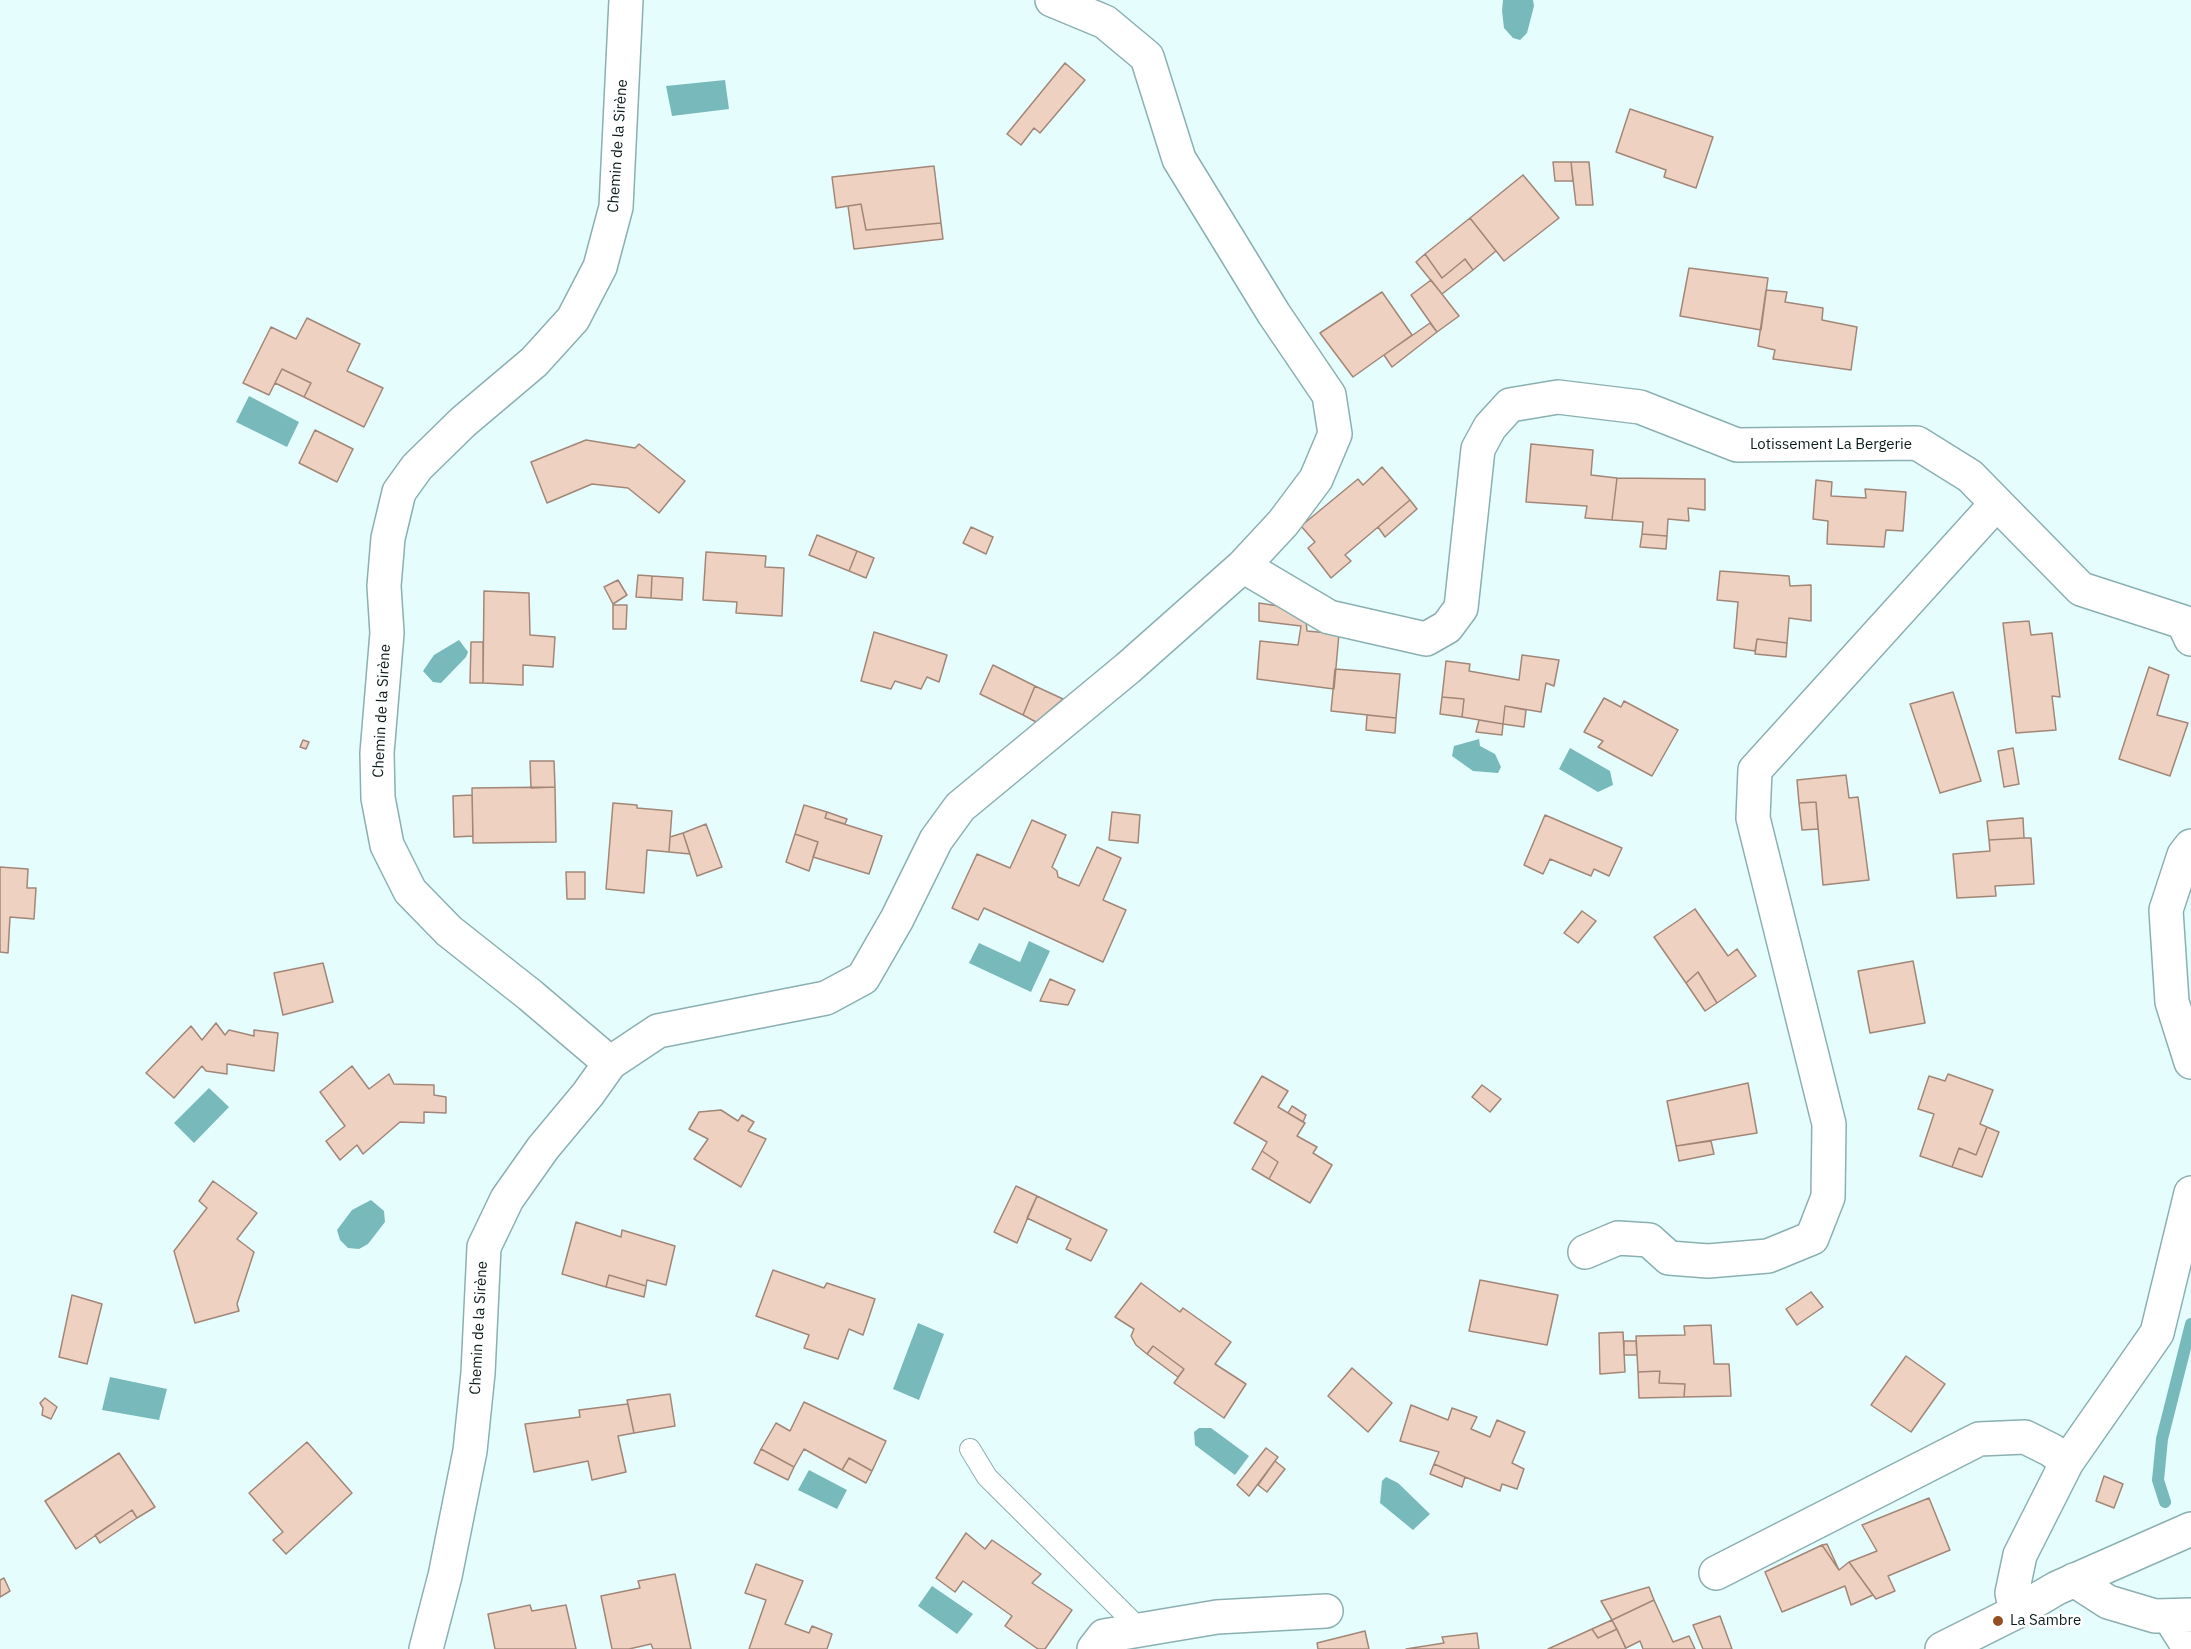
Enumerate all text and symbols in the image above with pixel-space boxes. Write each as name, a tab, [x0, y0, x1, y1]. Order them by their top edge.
street label: Chemin de la Sirène	[604, 79, 632, 213]
street label: Lotissement La Bergerie	[1750, 436, 1912, 454]
street label: Chemin de la Sirène	[370, 644, 394, 778]
street label: Chemin de la Sirène	[467, 1261, 491, 1395]
place label: La Sambre	[2010, 1612, 2081, 1630]
marker: La Sambre	[1991, 1614, 2005, 1628]

